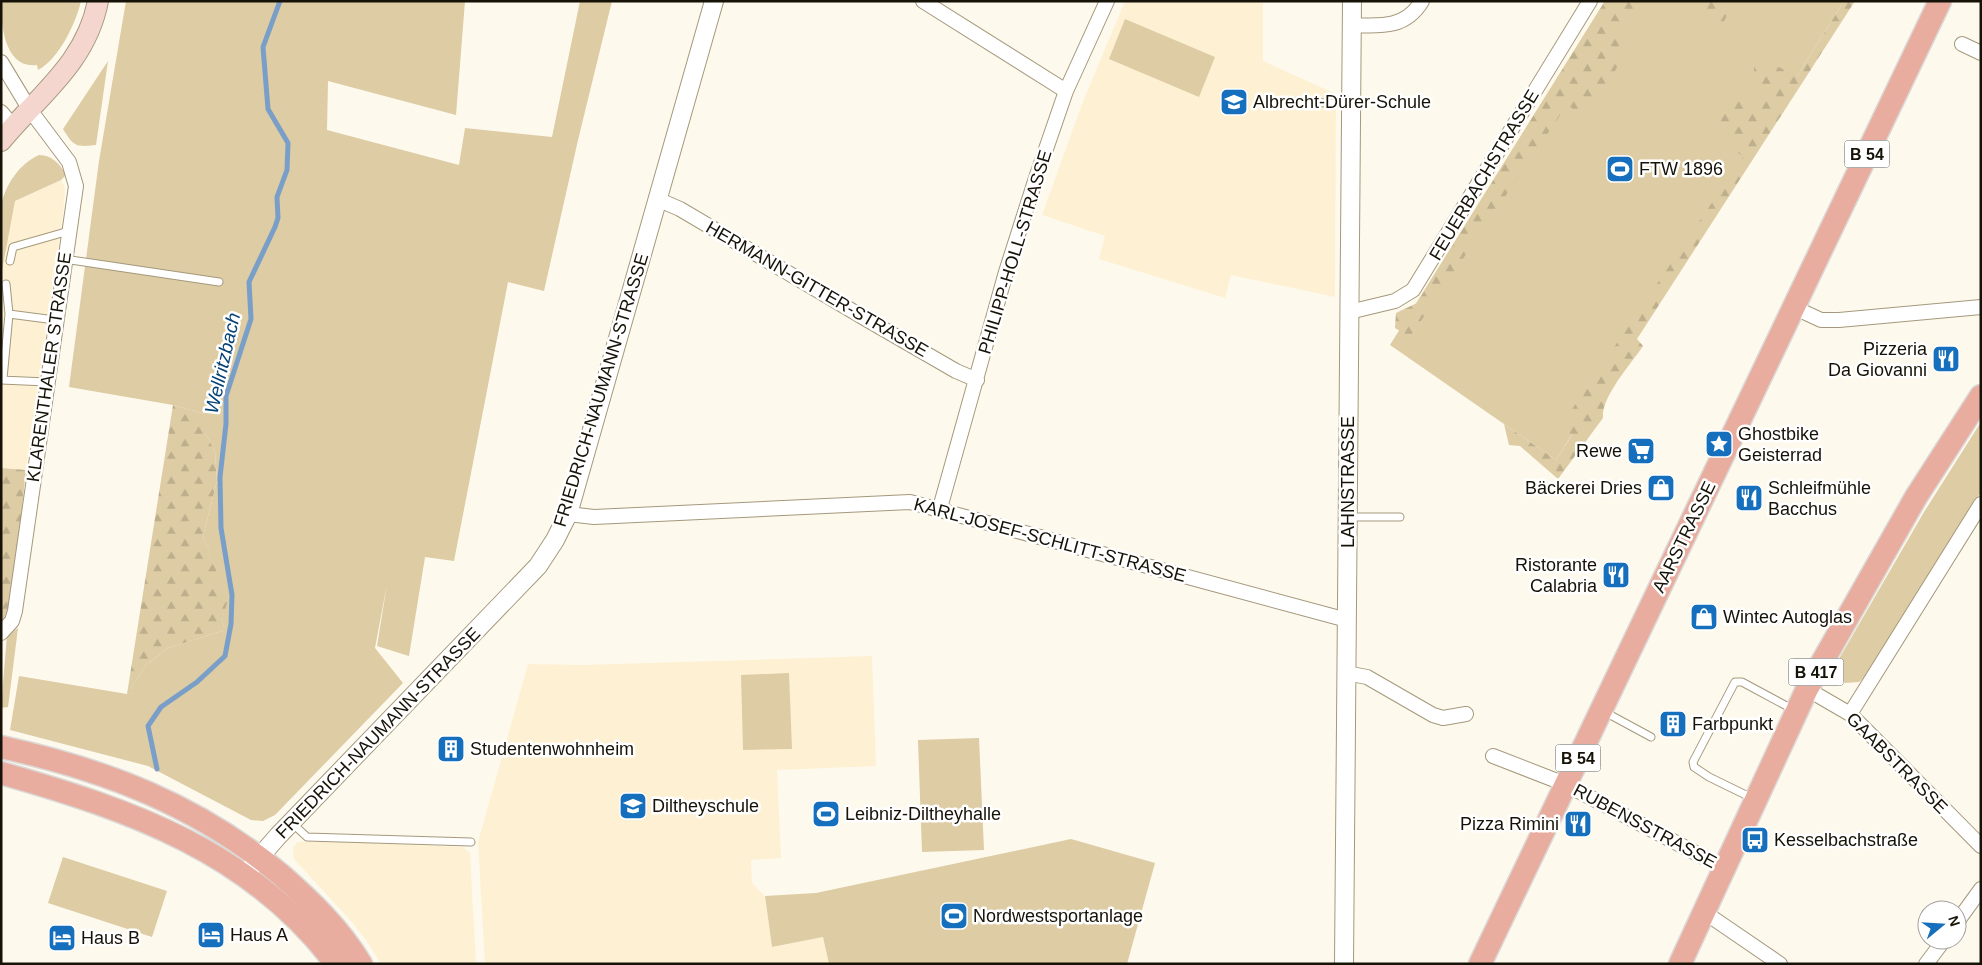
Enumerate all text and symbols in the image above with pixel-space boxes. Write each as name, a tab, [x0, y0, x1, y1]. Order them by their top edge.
street label: FEUERBACHSTRASSE	[1425, 86, 1543, 264]
school or university icon: Albrecht-Dürer-Schule	[1219, 87, 1249, 117]
place label: Albrecht-Dürer-Schule	[1253, 92, 1431, 112]
road number: B 54	[1844, 140, 1890, 168]
street label: PHILIPP-HOLL-STRASSE	[974, 148, 1056, 356]
sports icon: FTW 1896	[1605, 154, 1635, 184]
place label: FTW 1896	[1639, 159, 1723, 179]
street label: HERMANN-GITTER-STRASSE	[702, 217, 932, 361]
street label: KLARENTHALER STRASSE	[23, 251, 75, 483]
street label: FRIEDRICH-NAUMANN-STRASSE	[550, 251, 652, 529]
water label: Wellritzbach	[201, 311, 244, 416]
place label: Pizzeria Da Giovanni	[1828, 339, 1928, 380]
restaurant icon: Pizzeria Da Giovanni	[1931, 344, 1961, 374]
street label: LAHNSTRASSE	[1338, 416, 1358, 548]
place label: Ghostbike Geisterrad	[1738, 424, 1822, 465]
place icon: Ghostbike Geisterrad	[1704, 429, 1734, 459]
supermarket icon: Rewe	[1626, 436, 1656, 466]
place label: Rewe	[1576, 441, 1622, 461]
shop icon: Bäckerei Dries	[1646, 473, 1676, 503]
place label: Bäckerei Dries	[1525, 478, 1642, 498]
street label: AARSTRASSE	[1648, 478, 1720, 596]
place label: Schleifmühle Bacchus	[1768, 478, 1871, 519]
restaurant icon: Schleifmühle Bacchus	[1734, 483, 1764, 513]
street label: KARL-JOSEF-SCHLITT-STRASSE	[912, 494, 1188, 586]
place label: Ristorante Calabria	[1515, 555, 1598, 596]
restaurant icon: Ristorante Calabria	[1601, 560, 1631, 590]
shop icon: Wintec Autoglas	[1689, 602, 1719, 632]
place label: Wintec Autoglas	[1723, 607, 1852, 627]
street label: FRIEDRICH-NAUMANN-STRASSE	[272, 624, 484, 842]
road number: B 417	[1788, 659, 1844, 686]
building icon: Farbpunkt	[1658, 709, 1688, 739]
street label: GAABSTRASSE	[1843, 709, 1951, 817]
place label: Farbpunkt	[1692, 714, 1773, 734]
building icon: Studentenwohnheim	[436, 734, 466, 764]
place label: Studentenwohnheim	[470, 739, 634, 759]
road number: B 54	[1556, 744, 1600, 771]
street label: RUBENSSTRASSE	[1570, 780, 1720, 872]
school or university icon: Diltheyschule	[618, 791, 648, 821]
place label: Diltheyschule	[652, 796, 759, 816]
sports icon: Leibniz-Diltheyhalle	[811, 799, 841, 829]
place label: Leibniz-Diltheyhalle	[845, 804, 1001, 824]
restaurant icon: Pizza Rimini	[1563, 809, 1593, 839]
place label: Pizza Rimini	[1460, 814, 1559, 834]
bus stop icon: Kesselbachstraße	[1740, 825, 1770, 855]
place label: Kesselbachstraße	[1774, 830, 1918, 850]
north arrow	[1917, 900, 1967, 950]
sports icon: Nordwestsportanlage	[939, 901, 969, 931]
place label: Nordwestsportanlage	[973, 906, 1143, 926]
text: N	[1945, 914, 1964, 928]
hotel icon: Haus A	[196, 920, 226, 950]
hotel icon: Haus B	[47, 923, 77, 953]
place label: Haus A	[230, 925, 288, 945]
place label: Haus B	[81, 928, 140, 948]

